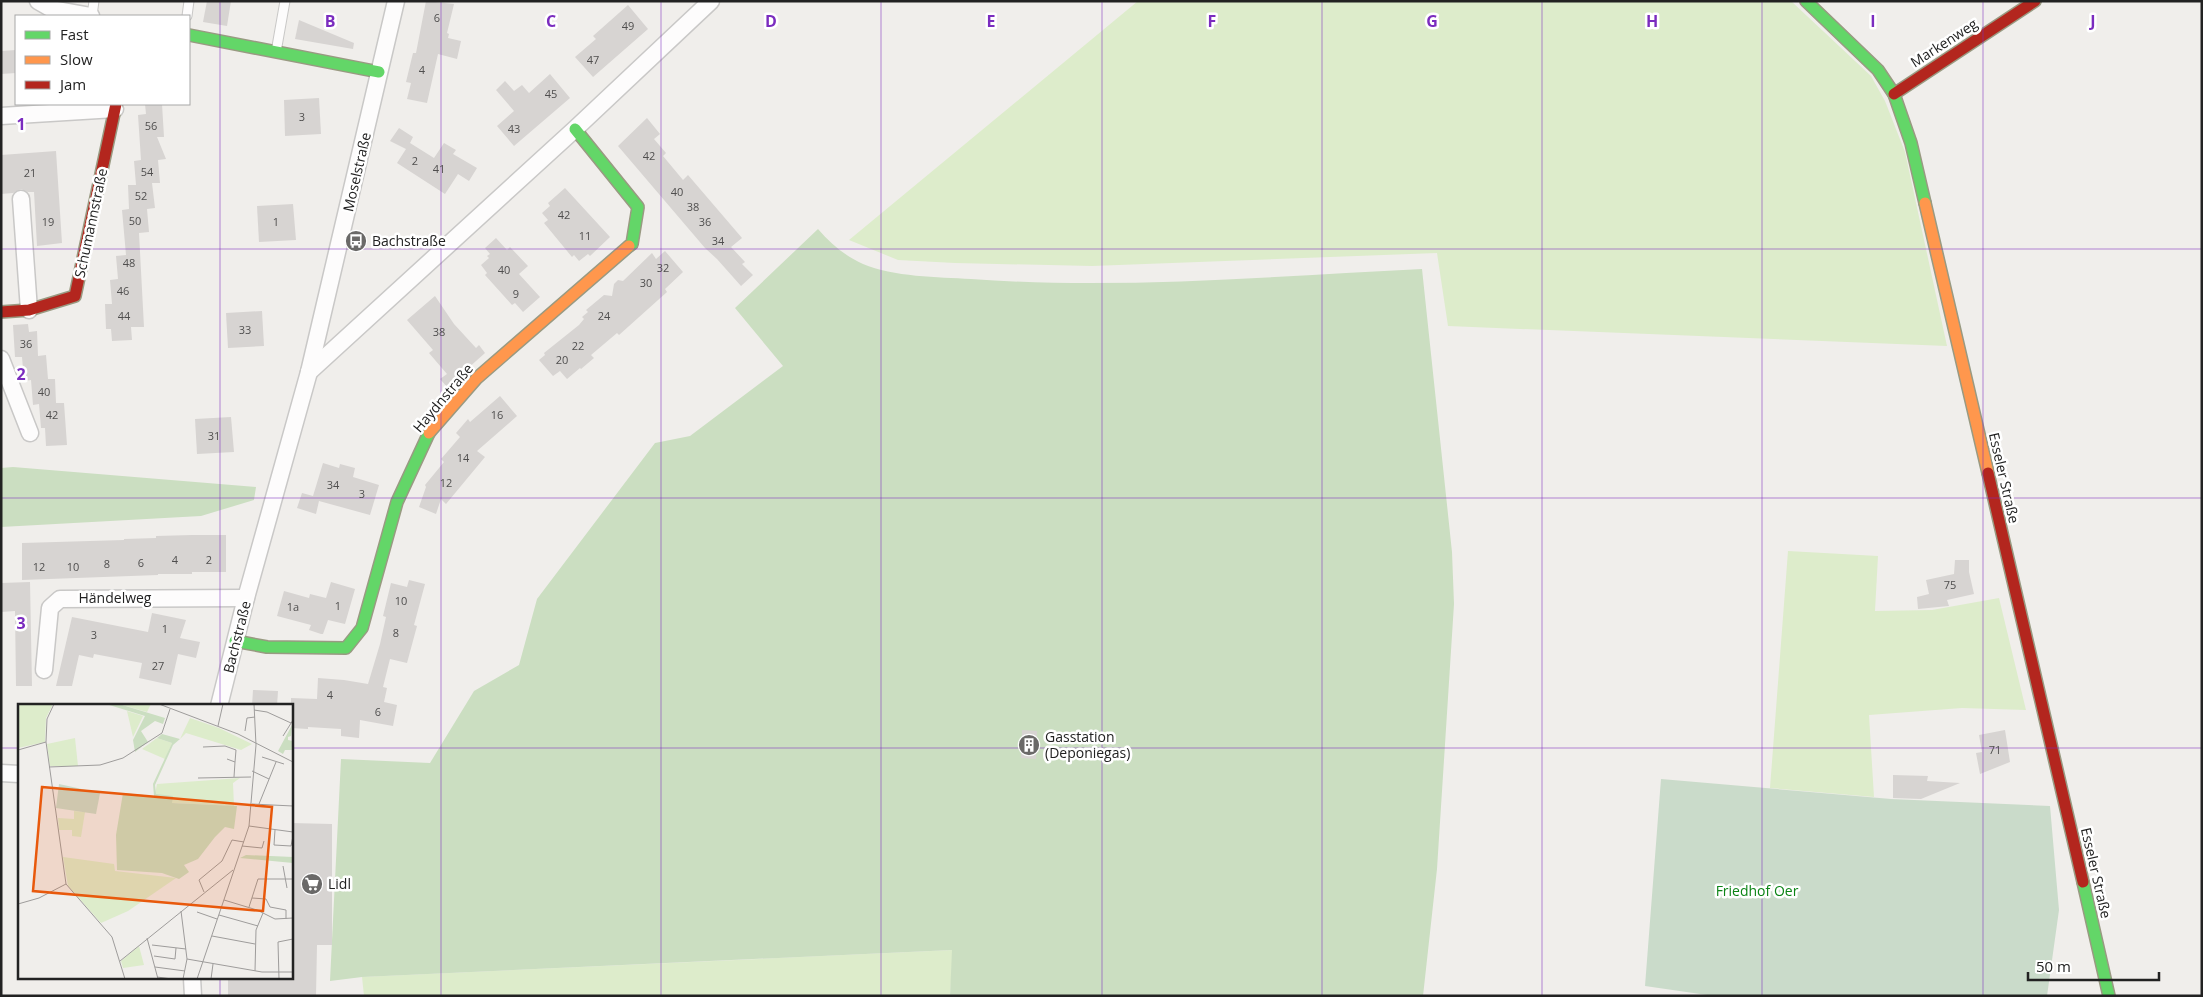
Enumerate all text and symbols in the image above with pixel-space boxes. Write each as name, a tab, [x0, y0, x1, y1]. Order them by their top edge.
text: B	[325, 10, 335, 32]
house number: 6	[434, 10, 440, 25]
text: C	[546, 10, 556, 32]
text: D	[765, 10, 777, 32]
text: E	[987, 10, 996, 32]
text: F	[1208, 10, 1216, 32]
text: G	[1426, 10, 1438, 32]
text: H	[1646, 10, 1658, 32]
text: I	[1870, 10, 1876, 32]
text: J	[2088, 10, 2096, 32]
street label: Markenweg	[1907, 14, 1981, 71]
legend	[15, 15, 190, 105]
house number: 49	[622, 18, 634, 33]
text: Fast	[60, 24, 89, 44]
text: Slow	[60, 49, 93, 69]
house number: 47	[587, 52, 599, 67]
house number: 4	[419, 62, 426, 77]
text: Jam	[58, 74, 86, 94]
house number: 45	[545, 86, 557, 101]
house number: 3	[299, 109, 305, 124]
text: 1	[16, 113, 26, 135]
house number: 56	[145, 118, 157, 133]
house number: 43	[508, 121, 520, 136]
street label: Moselstraße	[338, 130, 375, 213]
house number: 42	[643, 148, 655, 163]
house number: 2	[412, 153, 418, 168]
house number: 41	[433, 161, 445, 176]
house number: 54	[141, 164, 154, 179]
house number: 21	[24, 165, 36, 180]
street label: Schumannstraße	[70, 166, 111, 279]
house number: 40	[671, 184, 683, 199]
house number: 52	[135, 188, 147, 203]
house number: 38	[687, 199, 699, 214]
house number: 42	[558, 207, 570, 222]
house number: 50	[129, 213, 141, 228]
house number: 19	[42, 214, 54, 229]
house number: 1	[273, 214, 279, 229]
house number: 36	[699, 214, 711, 229]
house number: 11	[579, 228, 591, 243]
bus stop icon: Bachstraße	[344, 229, 368, 253]
place label: Bachstraße	[372, 231, 446, 250]
house number: 34	[712, 233, 725, 248]
house number: 48	[123, 255, 135, 270]
house number: 32	[657, 260, 669, 275]
house number: 40	[498, 262, 510, 277]
house number: 30	[640, 275, 652, 290]
house number: 46	[117, 283, 129, 298]
house number: 9	[513, 286, 519, 301]
house number: 44	[118, 308, 131, 323]
house number: 24	[598, 308, 611, 323]
house number: 33	[239, 322, 251, 337]
house number: 38	[433, 324, 445, 339]
house number: 36	[20, 336, 32, 351]
house number: 22	[572, 338, 584, 353]
house number: 20	[556, 352, 568, 367]
street label: Haydnstraße	[408, 359, 477, 436]
text: 2	[16, 363, 26, 385]
house number: 40	[38, 384, 50, 399]
house number: 42	[46, 407, 58, 422]
house number: 16	[491, 407, 503, 422]
house number: 31	[208, 428, 220, 443]
street label: Esseler Straße	[1985, 431, 2024, 525]
house number: 14	[457, 450, 470, 465]
house number: 12	[440, 475, 452, 490]
house number: 34	[327, 477, 340, 492]
house number: 3	[359, 486, 365, 501]
house number: 4	[172, 552, 179, 567]
house number: 2	[206, 552, 212, 567]
house number: 6	[138, 555, 144, 570]
house number: 8	[104, 556, 110, 571]
house number: 12	[33, 559, 45, 574]
house number: 10	[67, 559, 79, 574]
house number: 75	[1944, 577, 1956, 592]
street label: Händelweg	[79, 588, 152, 607]
house number: 10	[395, 593, 407, 608]
house number: 1	[335, 598, 341, 613]
street label: Bachstraße	[218, 599, 255, 675]
house number: 1a	[287, 599, 299, 614]
text: 3	[16, 612, 26, 634]
house number: 1	[162, 621, 168, 636]
house number: 8	[393, 625, 399, 640]
house number: 3	[91, 627, 97, 642]
house number: 27	[152, 658, 164, 673]
house number: 4	[327, 687, 334, 702]
inset map	[18, 704, 292, 980]
house number: 6	[375, 704, 381, 719]
place label: Gasstation (Deponiegas)	[1045, 727, 1130, 762]
building icon: Gasstation (Deponiegas)	[1017, 733, 1041, 757]
house number: 71	[1989, 742, 2001, 757]
street label: Esseler Straße	[2077, 826, 2116, 920]
supermarket icon: Lidl	[300, 872, 324, 896]
place label: Lidl	[328, 874, 351, 893]
park label: Friedhof Oer	[1716, 881, 1799, 900]
scale bar	[2028, 950, 2159, 982]
text: 50 m	[2036, 956, 2071, 976]

